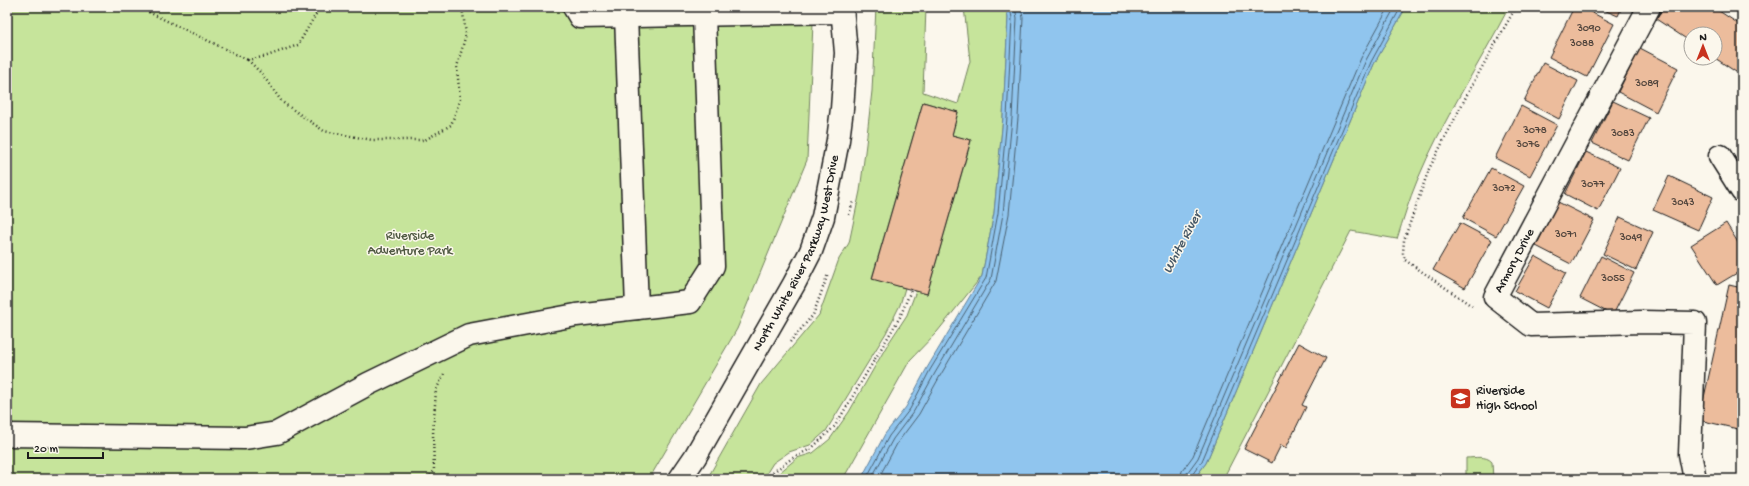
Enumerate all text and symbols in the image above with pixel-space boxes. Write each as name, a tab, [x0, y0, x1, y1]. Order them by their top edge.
house number: 3090	[1576, 23, 1601, 35]
north arrow	[1683, 26, 1723, 66]
text: N	[1699, 32, 1707, 44]
house number: 3088	[1569, 38, 1594, 50]
house number: 3089	[1634, 78, 1659, 90]
house number: 3078	[1522, 125, 1547, 137]
house number: 3083	[1610, 128, 1635, 140]
house number: 3076	[1515, 139, 1540, 151]
street label: North White River Parkway West Drive	[750, 154, 842, 354]
house number: 3077	[1580, 179, 1605, 191]
house number: 3072	[1491, 183, 1516, 195]
house number: 3043	[1671, 197, 1695, 209]
water label: White River	[1160, 207, 1208, 277]
street label: Armory Drive	[1492, 226, 1538, 296]
park label: Riverside Adventure Park	[368, 229, 453, 259]
house number: 3071	[1554, 229, 1577, 241]
house number: 3049	[1619, 232, 1643, 244]
house number: 3055	[1600, 273, 1625, 285]
place label: Riverside High School	[1476, 384, 1538, 414]
school or university icon: Riverside High School	[1447, 385, 1473, 411]
scale bar	[28, 434, 103, 460]
text: 20 m	[34, 443, 59, 457]

